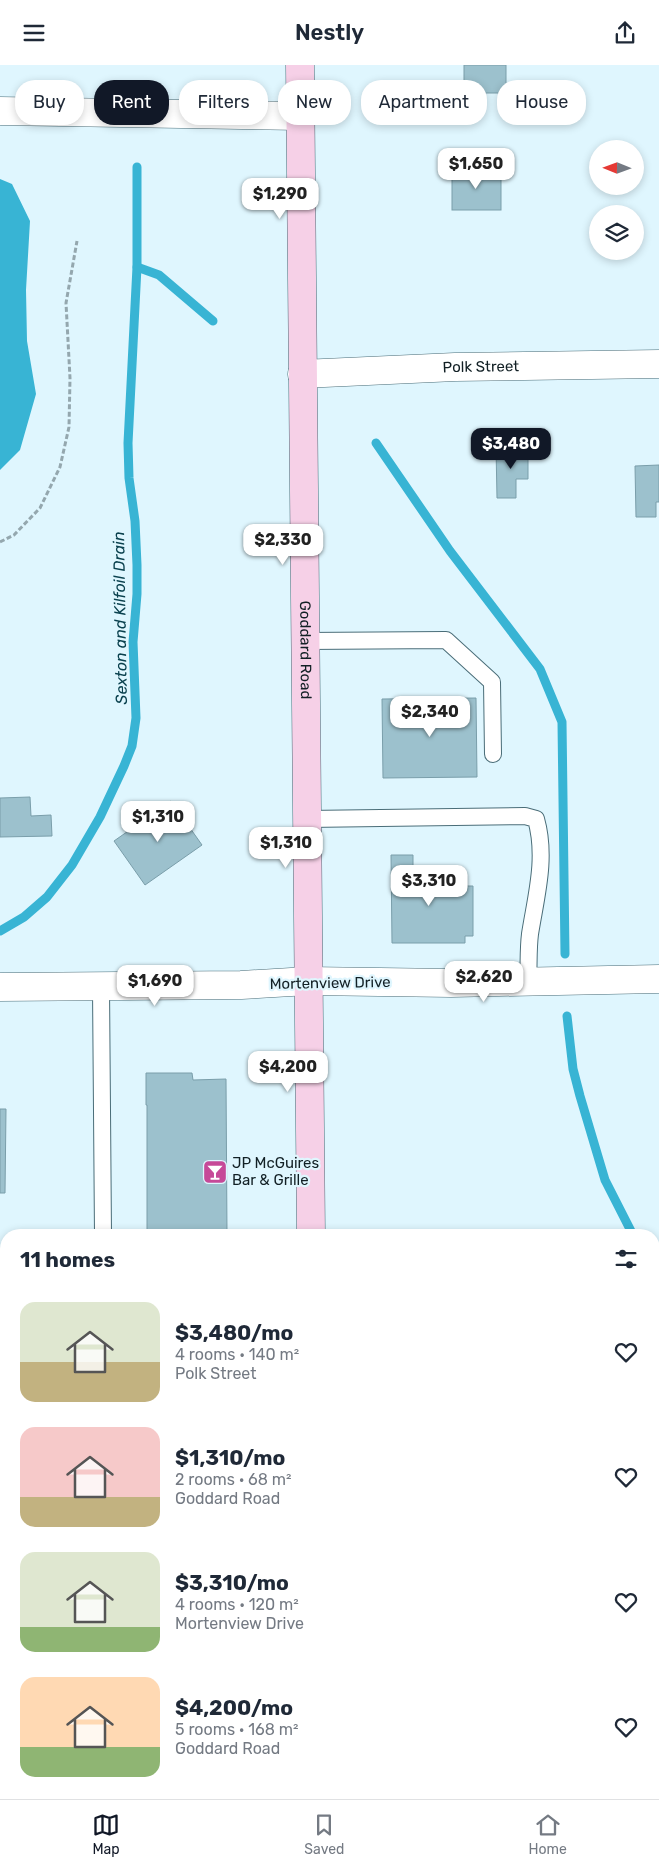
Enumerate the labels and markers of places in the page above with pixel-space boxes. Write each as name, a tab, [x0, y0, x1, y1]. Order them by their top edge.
pin: $1,650	[435, 147, 517, 190]
pin: $1,290	[239, 177, 321, 220]
pin: $3,480	[470, 427, 552, 470]
pin: $2,330	[242, 523, 324, 566]
pin: $2,340	[389, 695, 471, 738]
pin: $1,310	[117, 801, 199, 843]
pin: $1,310	[245, 827, 327, 869]
pin: $3,310	[388, 865, 470, 907]
pin: $2,620	[443, 961, 525, 1003]
pin: $1,690	[114, 965, 196, 1007]
pin: $4,200	[247, 1051, 329, 1093]
place label: JP McGuires Bar & Grille	[232, 1154, 319, 1189]
bar icon: JP McGuires Bar & Grille	[202, 1159, 228, 1185]

